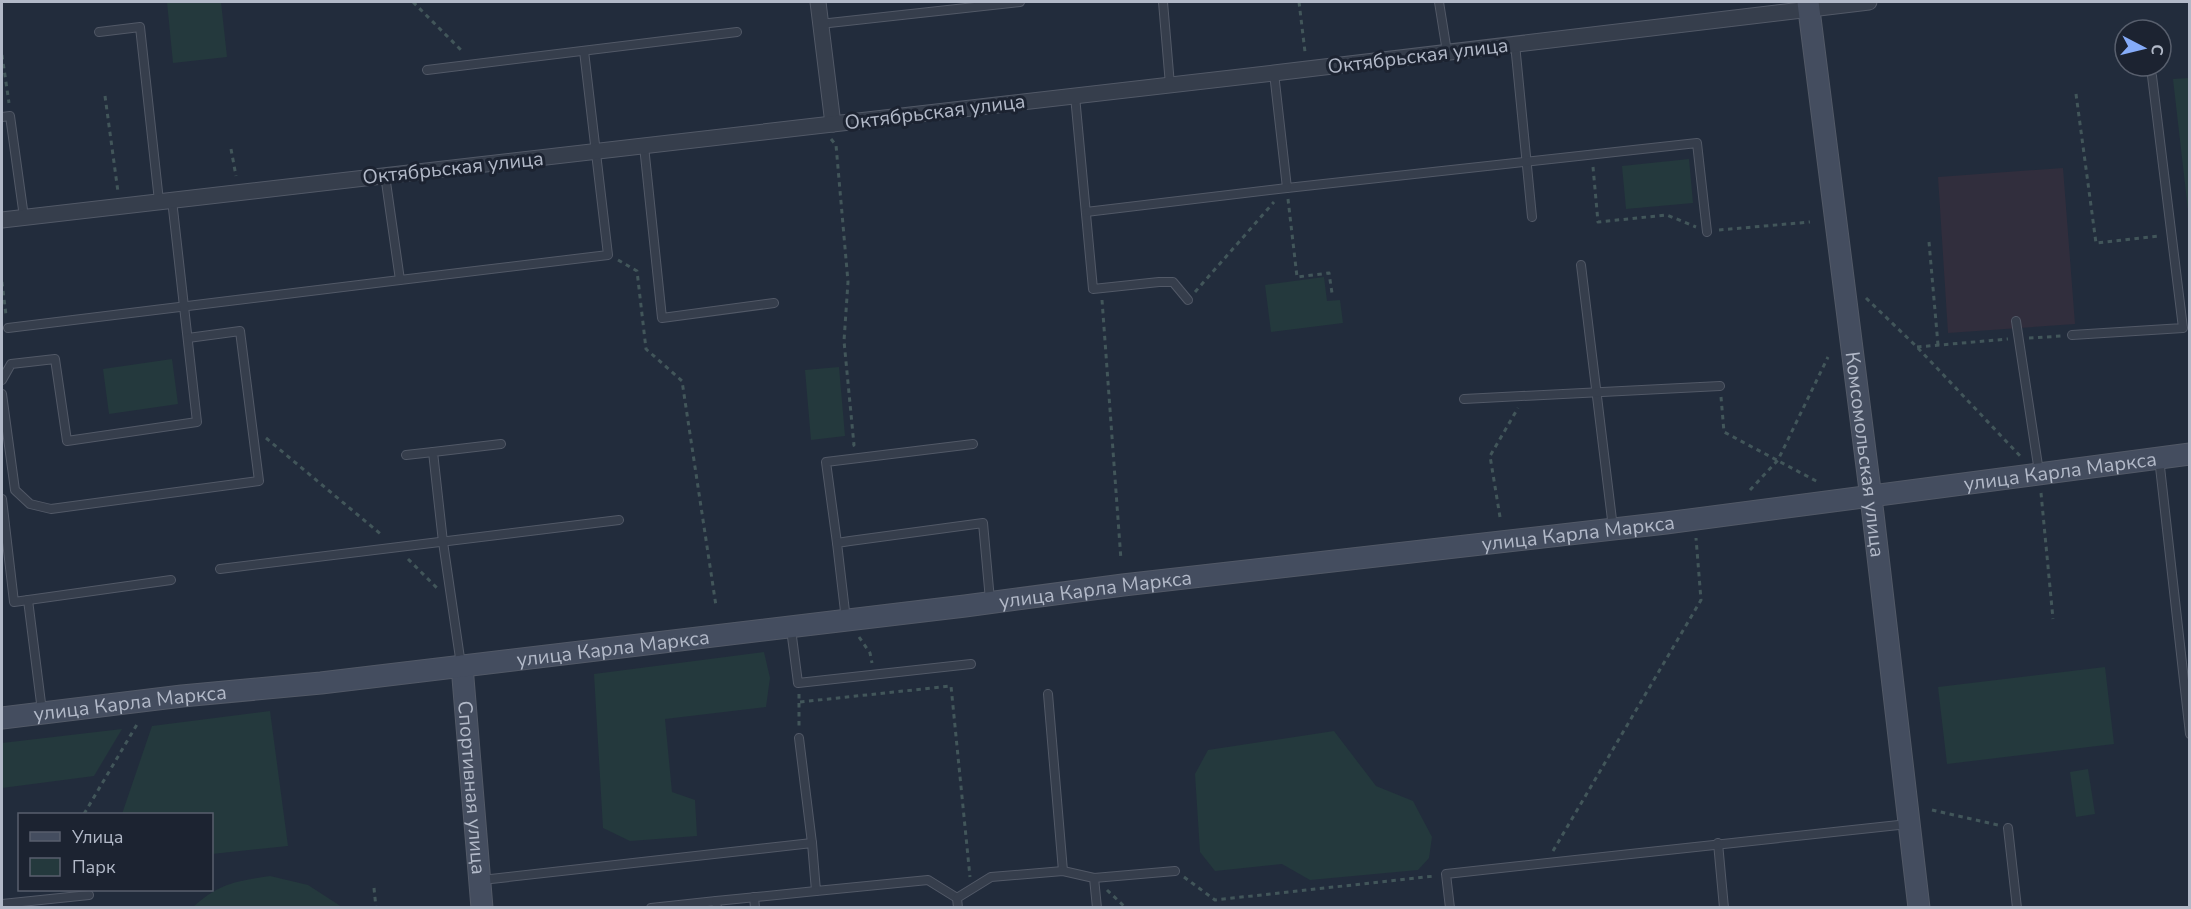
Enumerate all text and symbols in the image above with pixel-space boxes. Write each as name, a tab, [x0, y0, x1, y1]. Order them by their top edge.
north arrow	[2113, 18, 2173, 78]
street label: Октябрьская улица	[1326, 32, 1510, 80]
text: С	[2145, 43, 2168, 57]
street label: Октябрьская улица	[843, 88, 1027, 136]
street label: Октябрьская улица	[361, 145, 545, 191]
street label: Комсомольская улица	[1839, 350, 1891, 559]
street label: улица Карла Маркса	[1962, 445, 2158, 497]
street label: улица Карла Маркса	[1480, 508, 1676, 557]
street label: улица Карла Маркса	[997, 564, 1193, 615]
street label: улица Карла Маркса	[515, 623, 711, 673]
street label: улица Карла Маркса	[32, 678, 228, 728]
street label: Спортивная улица	[451, 700, 493, 875]
legend	[18, 813, 213, 891]
text: Улица	[71, 825, 123, 849]
text: Парк	[72, 855, 116, 879]

